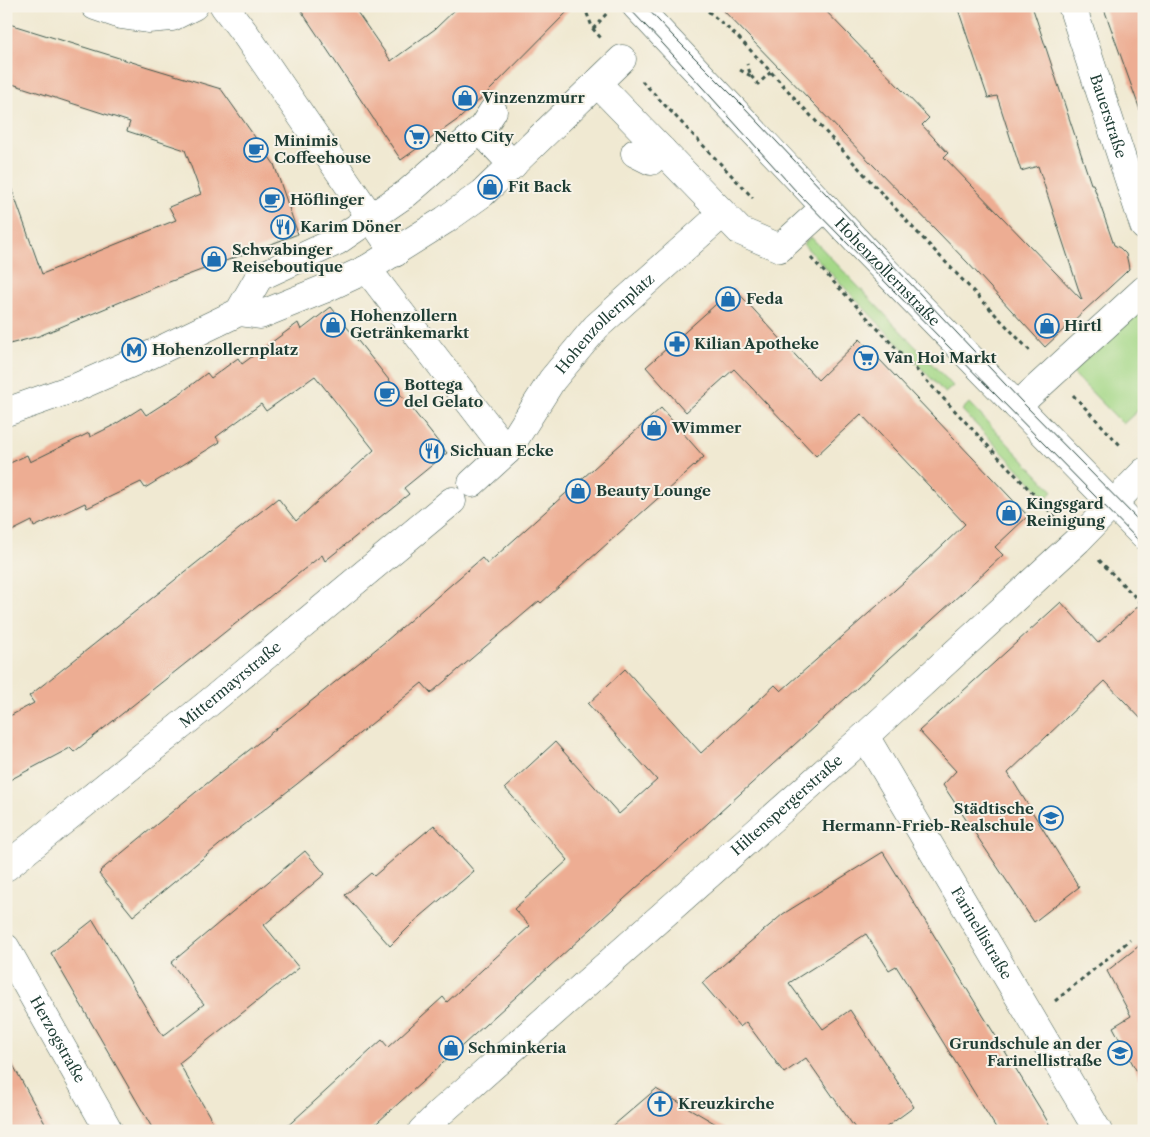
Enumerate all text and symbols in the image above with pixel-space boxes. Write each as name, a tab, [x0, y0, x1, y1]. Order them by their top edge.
street label: Bauerstraße	[1086, 72, 1131, 160]
shop icon: Vinzenzmurr	[452, 85, 478, 111]
place label: Vinzenzmurr	[481, 88, 585, 107]
supermarket icon: Netto City	[404, 124, 430, 150]
place label: Netto City	[434, 127, 514, 146]
place label: Minimis Coffeehouse	[274, 131, 371, 167]
cafe icon: Minimis Coffeehouse	[243, 137, 269, 163]
shop icon: Fit Back	[477, 174, 503, 200]
place label: Fit Back	[508, 177, 572, 196]
cafe icon: Höflinger	[259, 187, 285, 213]
place label: Höflinger	[290, 190, 365, 209]
restaurant icon: Karim Döner	[270, 214, 296, 240]
street label: Hohenzollernstraße	[831, 214, 944, 330]
place label: Karim Döner	[300, 217, 402, 236]
place label: Schwabinger Reiseboutique	[232, 240, 343, 276]
shop icon: Schwabinger Reiseboutique	[201, 246, 227, 272]
street label: Hohenzollernplatz	[551, 269, 658, 377]
shop icon: Feda	[715, 286, 741, 312]
place label: Feda	[746, 289, 784, 308]
place label: Hohenzollern Getränkemarkt	[350, 306, 469, 342]
shop icon: Hohenzollern Getränkemarkt	[320, 312, 346, 338]
shop icon: Hirtl	[1034, 313, 1060, 339]
place label: Hirtl	[1064, 316, 1102, 335]
pharmacy icon: Kilian Apotheke	[664, 331, 690, 357]
place label: Kilian Apotheke	[694, 334, 819, 353]
metro station icon: Hohenzollernplatz	[121, 337, 147, 363]
place label: Hohenzollernplatz	[152, 340, 298, 359]
supermarket icon: Van Hoi Markt	[853, 345, 879, 371]
place label: Van Hoi Markt	[883, 348, 997, 367]
place label: Bottega del Gelato	[404, 375, 483, 411]
cafe icon: Bottega del Gelato	[374, 381, 400, 407]
shop icon: Wimmer	[641, 415, 667, 441]
place label: Wimmer	[671, 418, 742, 437]
restaurant icon: Sichuan Ecke	[419, 438, 445, 464]
place label: Sichuan Ecke	[450, 441, 554, 460]
shop icon: Beauty Lounge	[565, 478, 591, 504]
place label: Beauty Lounge	[596, 481, 711, 500]
place label: Kingsgard Reinigung	[1026, 494, 1105, 530]
shop icon: Kingsgard Reinigung	[996, 500, 1022, 526]
street label: Mittermayrstraße	[175, 637, 285, 732]
street label: Hiltenspergerstraße	[727, 751, 846, 860]
place label: Städtische Hermann-Frieb-Realschule	[822, 799, 1034, 835]
school or university icon: Städtische Hermann-Frieb-Realschule	[1038, 805, 1064, 831]
street label: Farinellistraße	[947, 883, 1016, 983]
street label: Herzogstraße	[26, 992, 90, 1086]
place label: Grundschule an der Farinellistraße	[949, 1034, 1103, 1070]
shop icon: Schminkeria	[438, 1035, 464, 1061]
place label: Schminkeria	[468, 1038, 567, 1057]
school or university icon: Grundschule an der Farinellistraße	[1107, 1040, 1133, 1066]
church icon: Kreuzkirche	[647, 1091, 673, 1117]
place label: Kreuzkirche	[678, 1094, 774, 1113]

